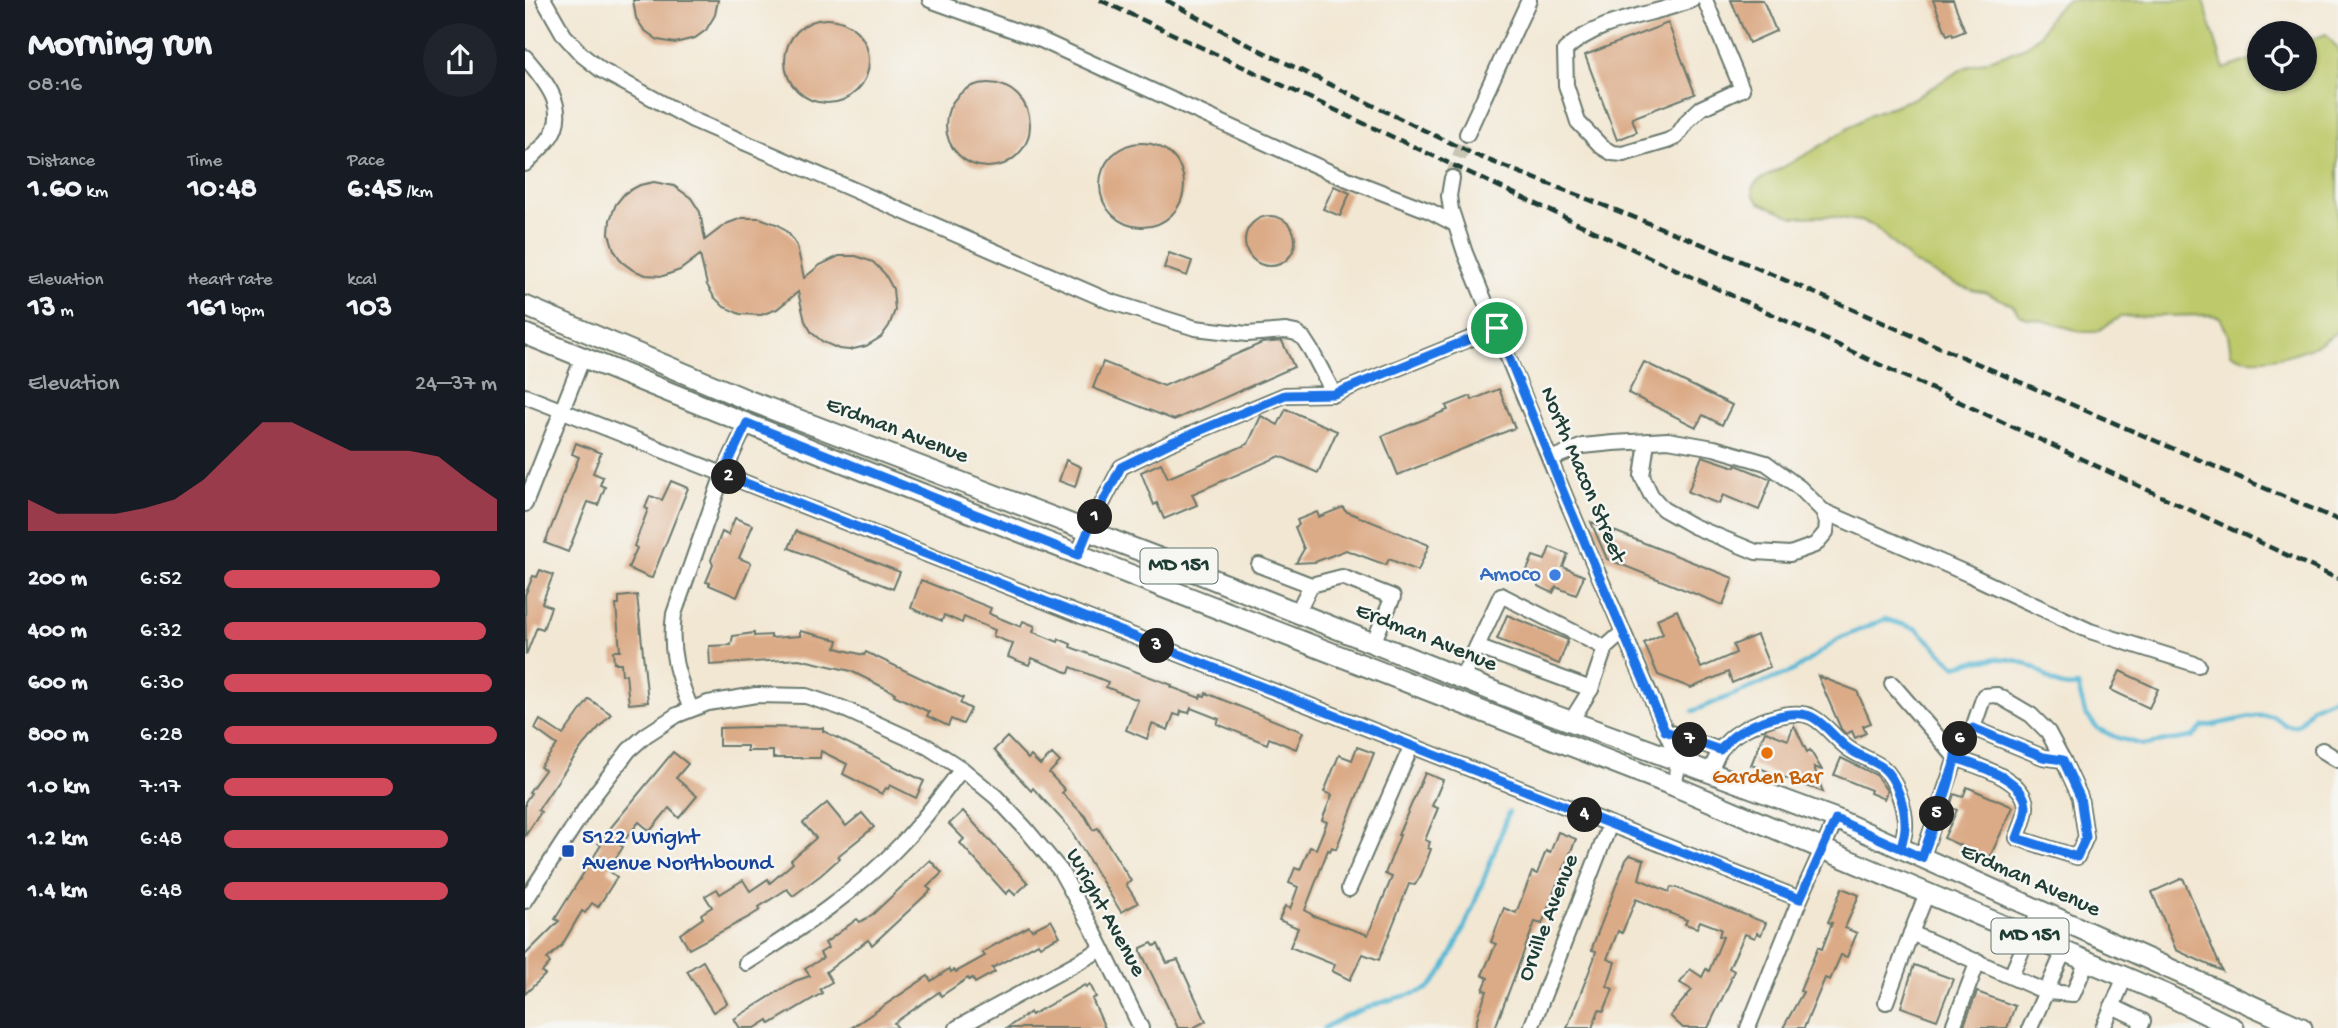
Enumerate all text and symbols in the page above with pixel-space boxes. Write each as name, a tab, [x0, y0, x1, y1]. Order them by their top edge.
map controls	[2247, 21, 2317, 91]
button: locate	[2247, 21, 2317, 91]
button: share	[423, 23, 497, 97]
text: Morning run	[28, 24, 212, 68]
text: 08:16	[28, 72, 82, 99]
text: Distance	[28, 150, 95, 173]
text: Time	[188, 150, 222, 173]
text: Pace	[347, 150, 385, 173]
text: 1.60	[28, 173, 82, 208]
text: 10:48	[188, 173, 257, 208]
text: 6:45	[347, 173, 402, 208]
text: km	[82, 181, 108, 204]
text: /km	[402, 181, 433, 204]
text: Elevation	[28, 269, 104, 292]
text: Heart rate	[188, 269, 273, 292]
text: kcal	[347, 269, 377, 292]
text: 13	[28, 292, 56, 327]
text: 161	[188, 292, 227, 327]
text: 103	[347, 292, 392, 327]
pin	[1467, 298, 1527, 358]
text: m	[56, 300, 74, 323]
text: bpm	[227, 300, 264, 323]
icon: arrive	[1478, 309, 1516, 347]
text: Elevation	[28, 371, 119, 398]
text: 24–37 m	[415, 371, 497, 398]
street label: North Macon Street	[1533, 383, 1632, 568]
street label: Erdman Avenue	[822, 391, 973, 471]
pin: 2	[711, 460, 747, 494]
text: 2	[724, 465, 733, 488]
pin: 1	[1077, 500, 1113, 534]
text: 1	[1091, 505, 1098, 528]
road number: MD 151	[1141, 548, 1217, 584]
place label: Amoco	[1479, 562, 1541, 589]
text: 200 m	[28, 566, 87, 593]
text: 6:52	[140, 566, 182, 593]
marker: Amoco	[1547, 567, 1563, 583]
street label: Erdman Avenue	[1351, 597, 1502, 679]
text: 400 m	[28, 618, 87, 645]
text: 6:32	[140, 618, 182, 645]
pin: 3	[1139, 628, 1175, 664]
text: 3	[1152, 634, 1161, 657]
text: 600 m	[28, 670, 88, 697]
text: 6:30	[140, 670, 184, 697]
text: 800 m	[28, 722, 89, 749]
text: 6:28	[140, 722, 183, 749]
pin: 7	[1673, 722, 1707, 758]
pin: 6	[1943, 722, 1977, 756]
text: 6	[1955, 727, 1964, 750]
text: 7	[1685, 728, 1694, 751]
marker: Garden Bar	[1759, 745, 1775, 761]
place label: Garden Bar	[1712, 765, 1824, 792]
text: 1.0 km	[28, 774, 90, 801]
text: 7:17	[140, 774, 180, 801]
pin: 5	[1919, 796, 1955, 832]
pin: 4	[1567, 798, 1603, 832]
text: 5	[1932, 802, 1942, 825]
text: 4	[1580, 803, 1589, 826]
place label: 5122 Wright Avenue Northbound	[582, 825, 774, 878]
text: 1.2 km	[28, 826, 88, 853]
text: 6:48	[140, 826, 182, 853]
street label: Erdman Avenue	[1956, 838, 2105, 924]
marker: 5122 Wright Avenue Northbound	[560, 843, 576, 859]
street label: Wright Avenue	[1059, 844, 1152, 983]
street label: Orville Avenue	[1512, 850, 1586, 985]
text: 1.4 km	[28, 878, 87, 905]
text: 6:48	[140, 878, 182, 905]
road number: MD 151	[1991, 918, 2069, 954]

